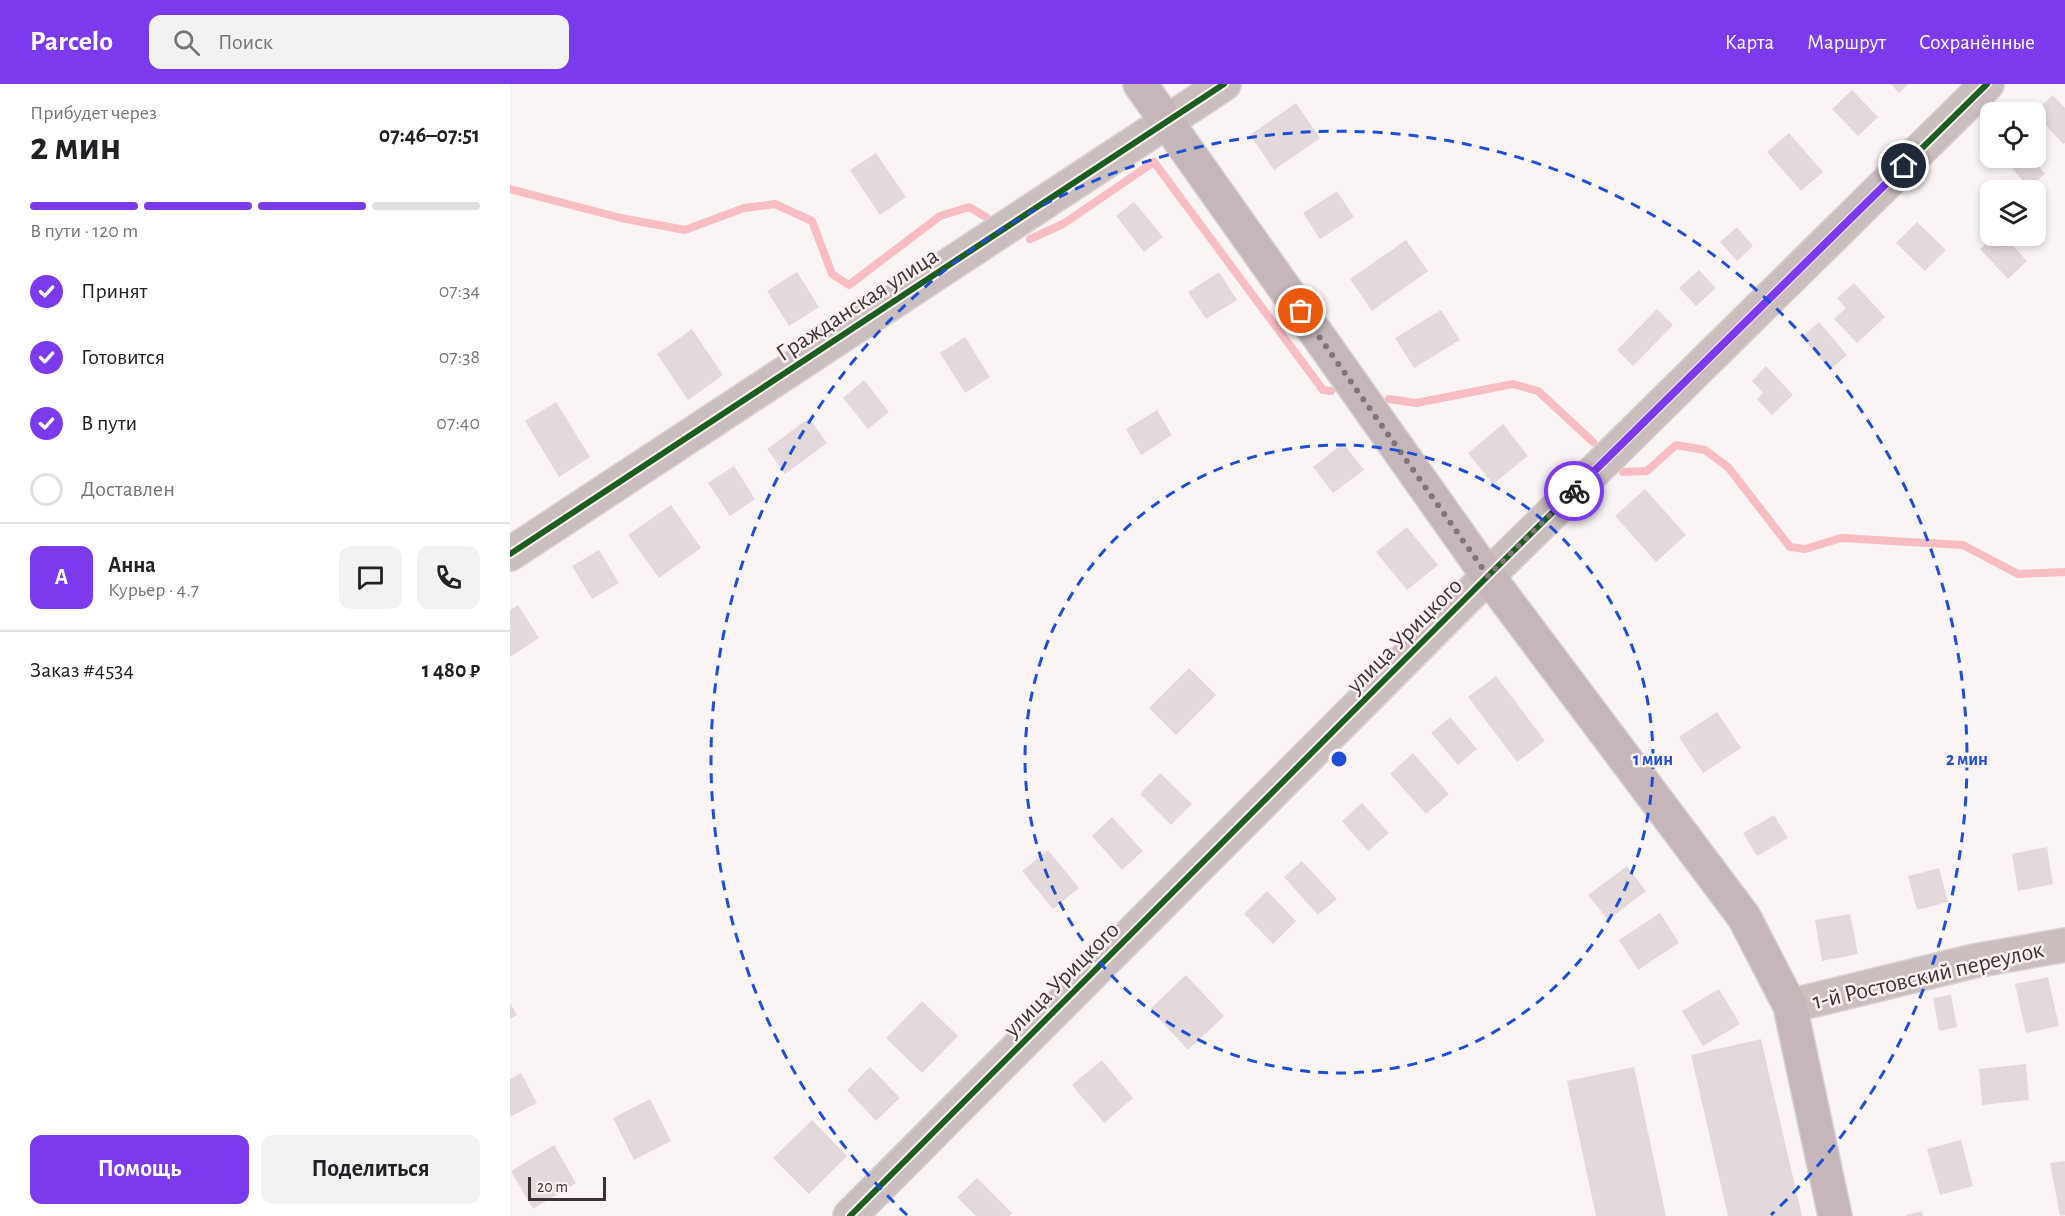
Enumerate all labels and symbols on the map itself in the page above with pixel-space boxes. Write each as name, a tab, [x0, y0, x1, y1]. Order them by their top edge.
pin	[1878, 140, 1929, 191]
street label: Гражданская улица	[772, 244, 943, 366]
pin	[1275, 285, 1326, 336]
courier	[1544, 461, 1604, 521]
street label: улица Урицкого	[1342, 574, 1467, 699]
centre of rings	[1329, 749, 1349, 769]
text: 1 мин	[1633, 751, 1673, 769]
text: 2 мин	[1946, 751, 1988, 769]
street label: улица Урицкого	[999, 918, 1124, 1043]
street label: 1-й Ростовский переулок	[1811, 938, 2046, 1014]
scale bar	[528, 1174, 606, 1202]

